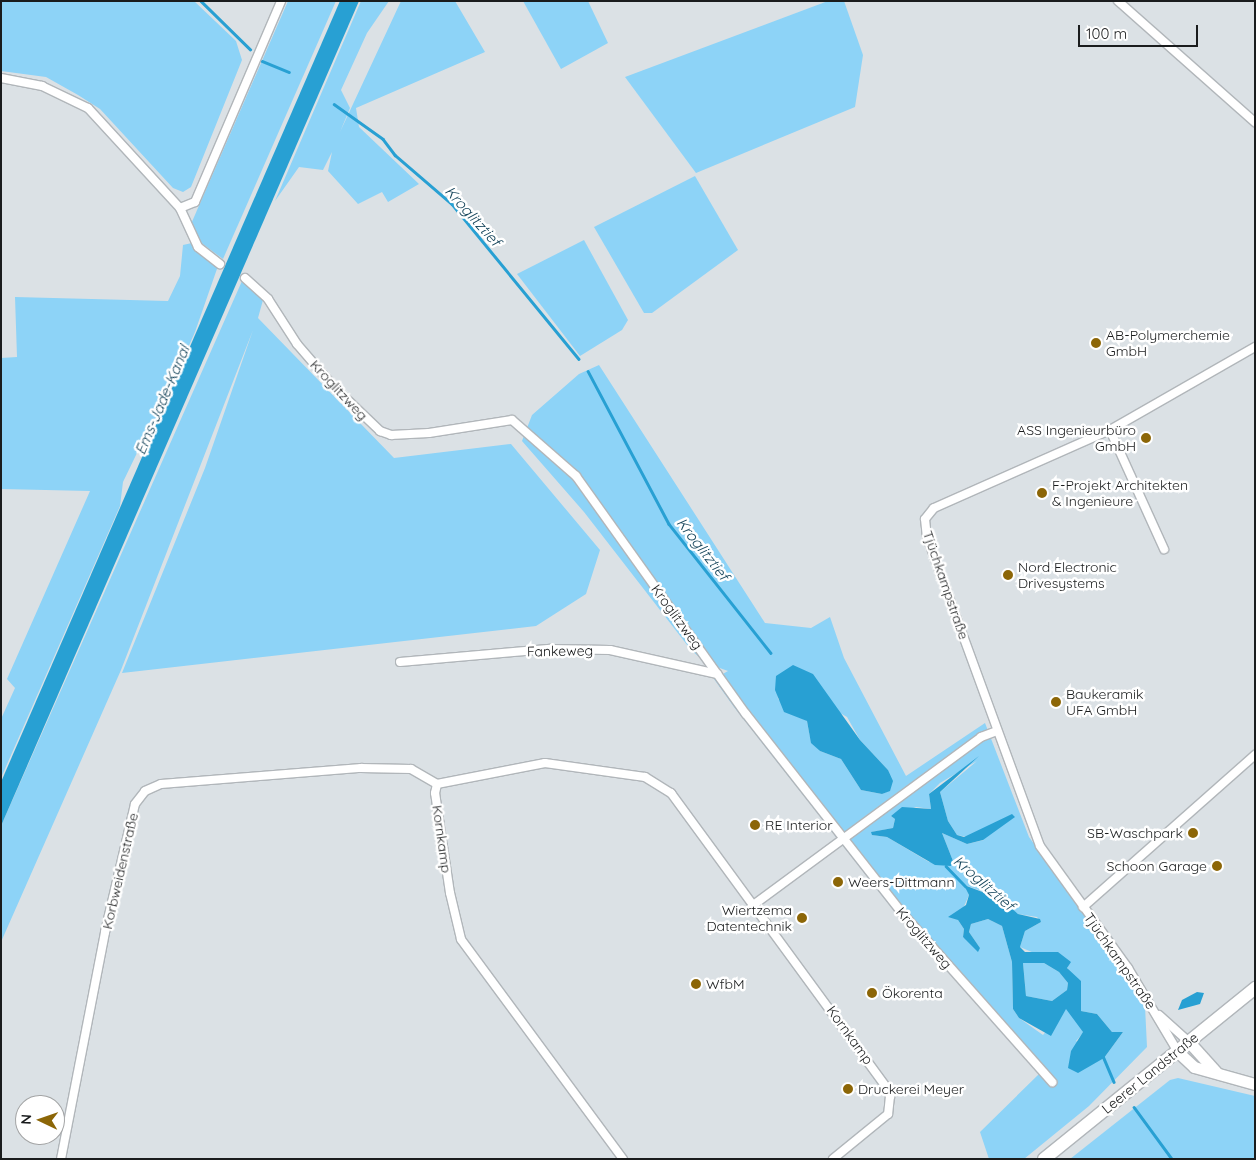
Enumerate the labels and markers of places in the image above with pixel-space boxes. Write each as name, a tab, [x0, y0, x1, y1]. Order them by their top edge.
place label: AB-Polymerchemie GmbH	[1106, 327, 1230, 360]
marker: AB-Polymerchemie GmbH	[1090, 337, 1102, 349]
place label: ASS Ingenieurbüro GmbH	[1017, 422, 1136, 454]
marker: ASS Ingenieurbüro GmbH	[1140, 432, 1152, 444]
place label: F-Projekt Architekten & Ingenieure	[1052, 477, 1188, 510]
marker: F-Projekt Architekten & Ingenieure	[1036, 487, 1048, 499]
place label: Nord Electronic Drivesystems	[1018, 559, 1117, 592]
marker: Nord Electronic Drivesystems	[1002, 569, 1014, 581]
place label: Baukeramik UFA GmbH	[1066, 686, 1143, 719]
marker: Baukeramik UFA GmbH	[1050, 696, 1062, 708]
place label: RE Interior	[765, 817, 833, 833]
marker: RE Interior	[749, 819, 761, 831]
place label: SB-Waschpark	[1087, 825, 1183, 841]
marker: SB-Waschpark	[1187, 827, 1199, 839]
place label: Schoon Garage	[1107, 858, 1207, 874]
marker: Schoon Garage	[1211, 860, 1223, 872]
place label: Weers-Dittmann	[848, 874, 955, 890]
marker: Weers-Dittmann	[832, 876, 844, 888]
place label: Wiertzema Datentechnik	[706, 902, 792, 934]
marker: Wiertzema Datentechnik	[796, 912, 808, 924]
place label: WfbM	[706, 976, 745, 992]
marker: WfbM	[690, 978, 702, 990]
place label: Ökorenta	[882, 985, 943, 1001]
marker: Ökorenta	[866, 987, 878, 999]
place label: Druckerei Meyer	[858, 1081, 964, 1097]
marker: Druckerei Meyer	[842, 1083, 854, 1095]

